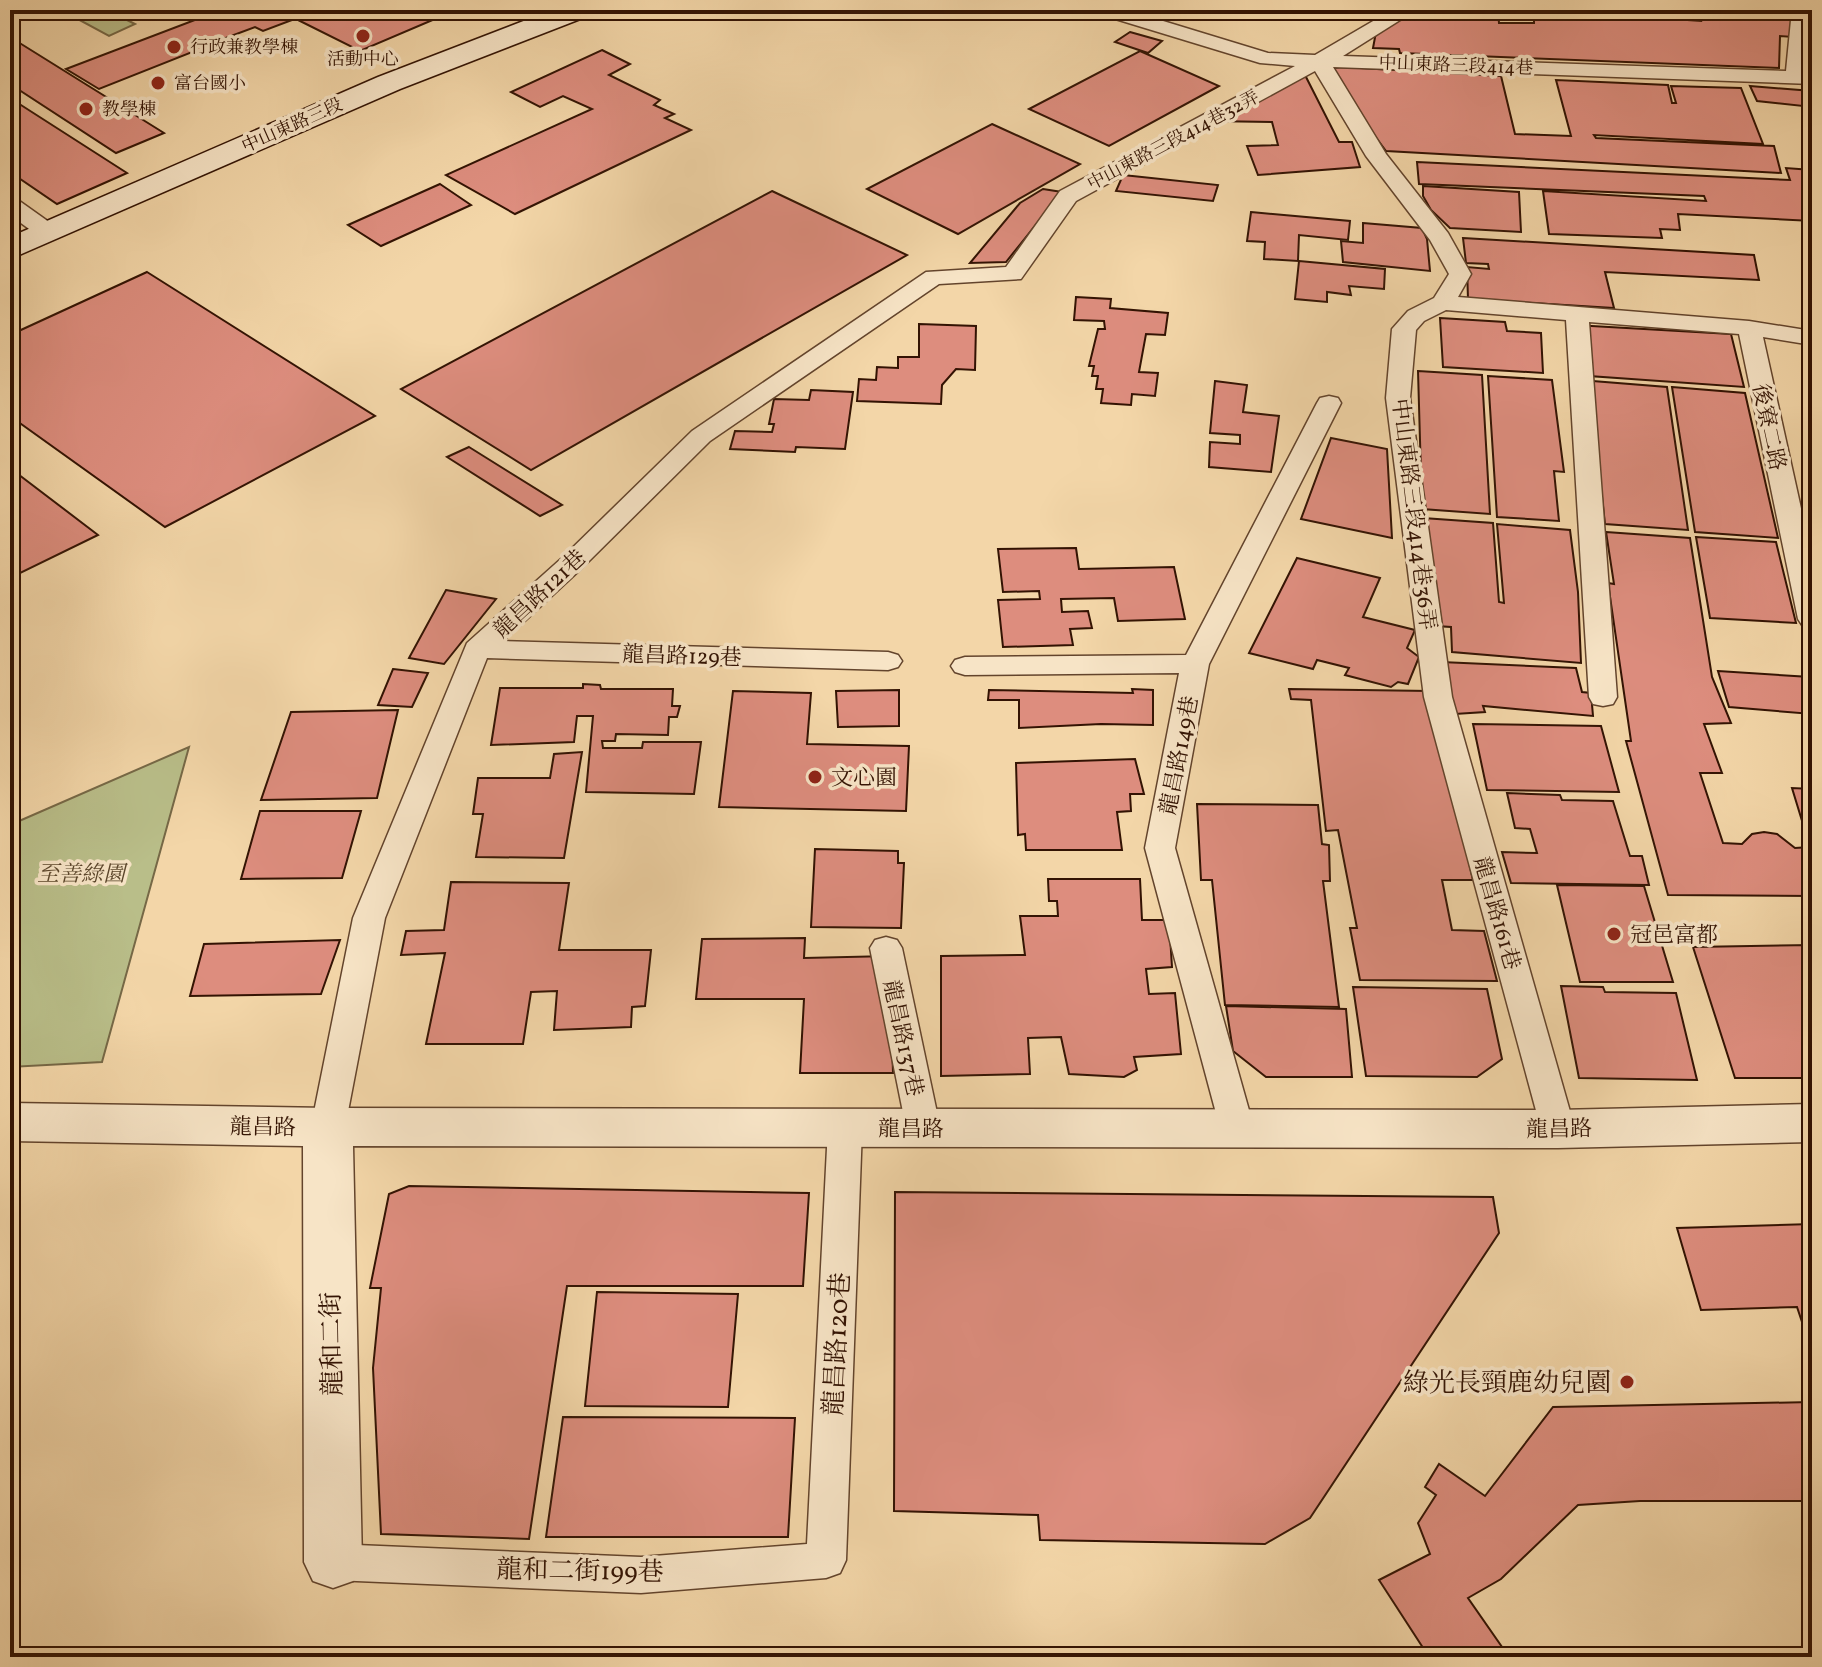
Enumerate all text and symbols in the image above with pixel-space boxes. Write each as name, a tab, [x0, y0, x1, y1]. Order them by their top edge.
marker: 活動中心	[354, 27, 372, 45]
place label: 行政兼教學棟	[190, 36, 298, 61]
marker: 行政兼教學棟	[165, 38, 183, 56]
place label: 活動中心	[327, 48, 399, 73]
street label: 中山東路三段414巷	[1378, 51, 1534, 82]
place label: 富台國小	[174, 72, 246, 97]
marker: 富台國小	[149, 74, 167, 92]
street label: 中山東路三段414巷32弄	[1083, 85, 1264, 197]
street label: 中山東路三段	[238, 93, 347, 160]
place label: 教學棟	[102, 98, 156, 123]
marker: 教學棟	[77, 100, 95, 118]
street label: 後寮二路	[1743, 381, 1792, 474]
street label: 中山東路三段414巷36弄	[1383, 397, 1442, 632]
street label: 龍昌路121巷	[487, 544, 594, 646]
street label: 龍昌路129巷	[622, 640, 742, 675]
street label: 龍昌路149巷	[1154, 693, 1207, 818]
place label: 文心園	[831, 764, 897, 795]
marker: 文心園	[806, 768, 824, 786]
street label: 龍昌路161巷	[1465, 854, 1527, 974]
park label: 至善綠園	[37, 860, 128, 891]
place label: 冠邑富都	[1630, 921, 1718, 952]
marker: 冠邑富都	[1605, 925, 1623, 943]
street label: 龍昌路137巷	[874, 977, 929, 1100]
street label: 龍昌路	[230, 1112, 296, 1145]
street label: 龍昌路	[1526, 1114, 1592, 1147]
street label: 龍昌路	[878, 1115, 944, 1146]
street label: 龍昌路120巷	[816, 1272, 860, 1417]
street label: 龍和二街	[314, 1292, 352, 1396]
place label: 綠光長頸鹿幼兒園	[1403, 1366, 1611, 1402]
marker: 綠光長頸鹿幼兒園	[1618, 1373, 1636, 1391]
street label: 龍和二街199巷	[496, 1553, 664, 1591]

